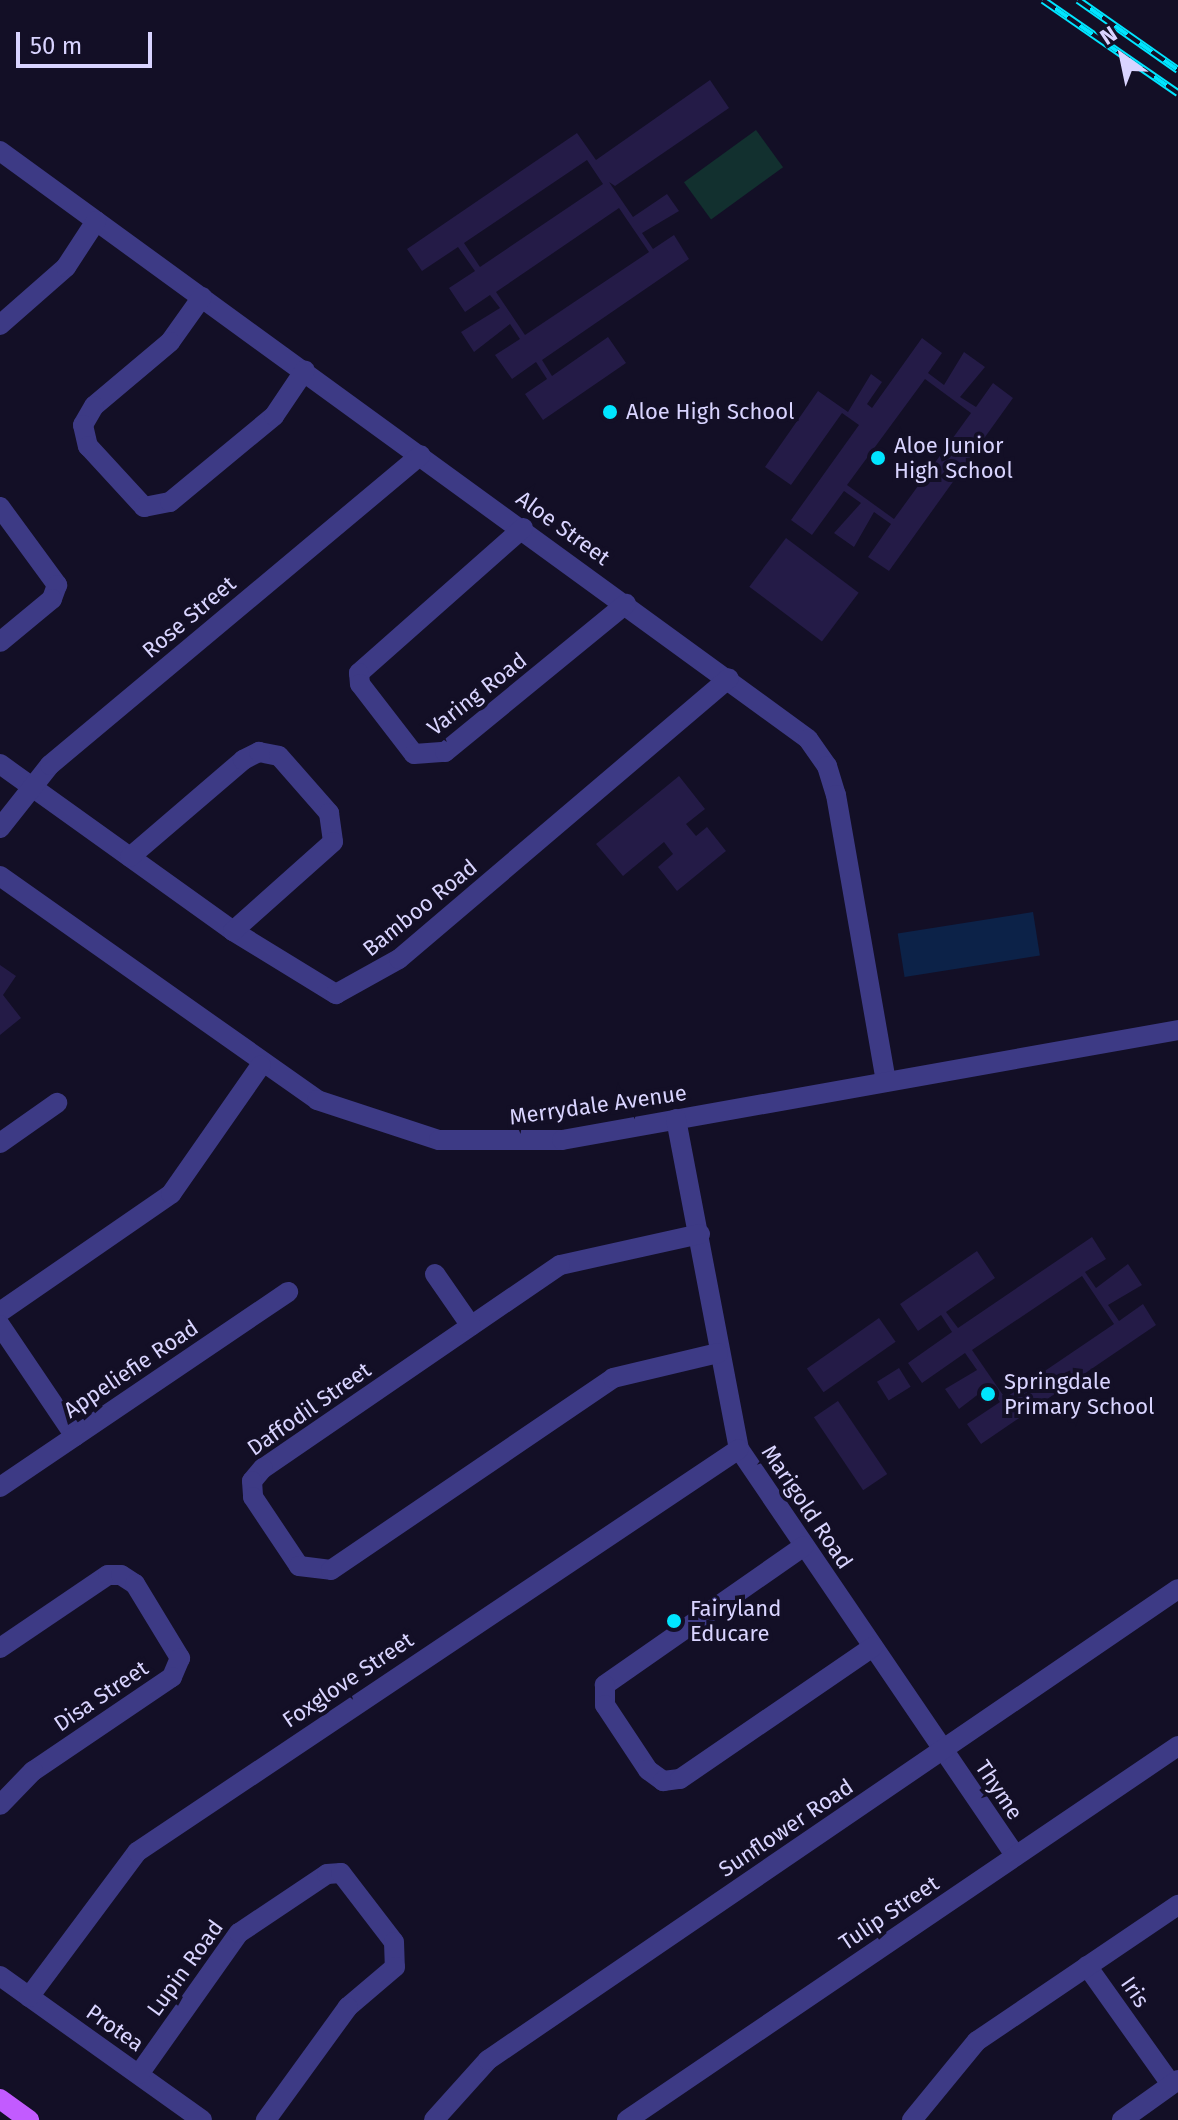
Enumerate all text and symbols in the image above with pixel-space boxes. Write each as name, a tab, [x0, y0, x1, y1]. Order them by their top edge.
scale bar	[20, 16, 156, 66]
north arrow	[1082, 16, 1162, 96]
text: N	[1095, 20, 1122, 51]
text: 50 m	[30, 32, 82, 60]
place label: Aloe High School	[626, 399, 794, 425]
marker: Aloe High School	[601, 403, 619, 421]
place label: Aloe Junior High School	[894, 432, 1013, 484]
marker: Aloe Junior High School	[869, 449, 887, 467]
street label: Aloe Street	[511, 485, 615, 571]
street label: Rose Street	[137, 570, 241, 664]
street label: Varing Road	[422, 647, 532, 741]
street label: Bamboo Road	[357, 854, 483, 962]
street label: Merrydale Avenue	[508, 1079, 688, 1131]
street label: Appeliefie Road	[59, 1314, 203, 1424]
street label: Daffodil Street	[242, 1357, 376, 1461]
place label: Springdale Primary School	[1004, 1368, 1155, 1420]
marker: Springdale Primary School	[979, 1385, 997, 1403]
street label: Marigold Road	[756, 1440, 858, 1574]
place label: Fairyland Educare	[690, 1595, 781, 1646]
marker: Fairyland Educare	[665, 1612, 683, 1630]
street label: Foxglove Street	[278, 1627, 418, 1733]
street label: Disa Street	[49, 1655, 153, 1737]
street label: Thyme	[970, 1755, 1028, 1825]
street label: Sunflower Road	[714, 1773, 858, 1883]
street label: Tulip Street	[834, 1870, 944, 1956]
street label: Lupin Road	[141, 1915, 229, 2021]
street label: Iris	[1115, 1972, 1155, 2012]
street label: Protea	[81, 1999, 149, 2057]

